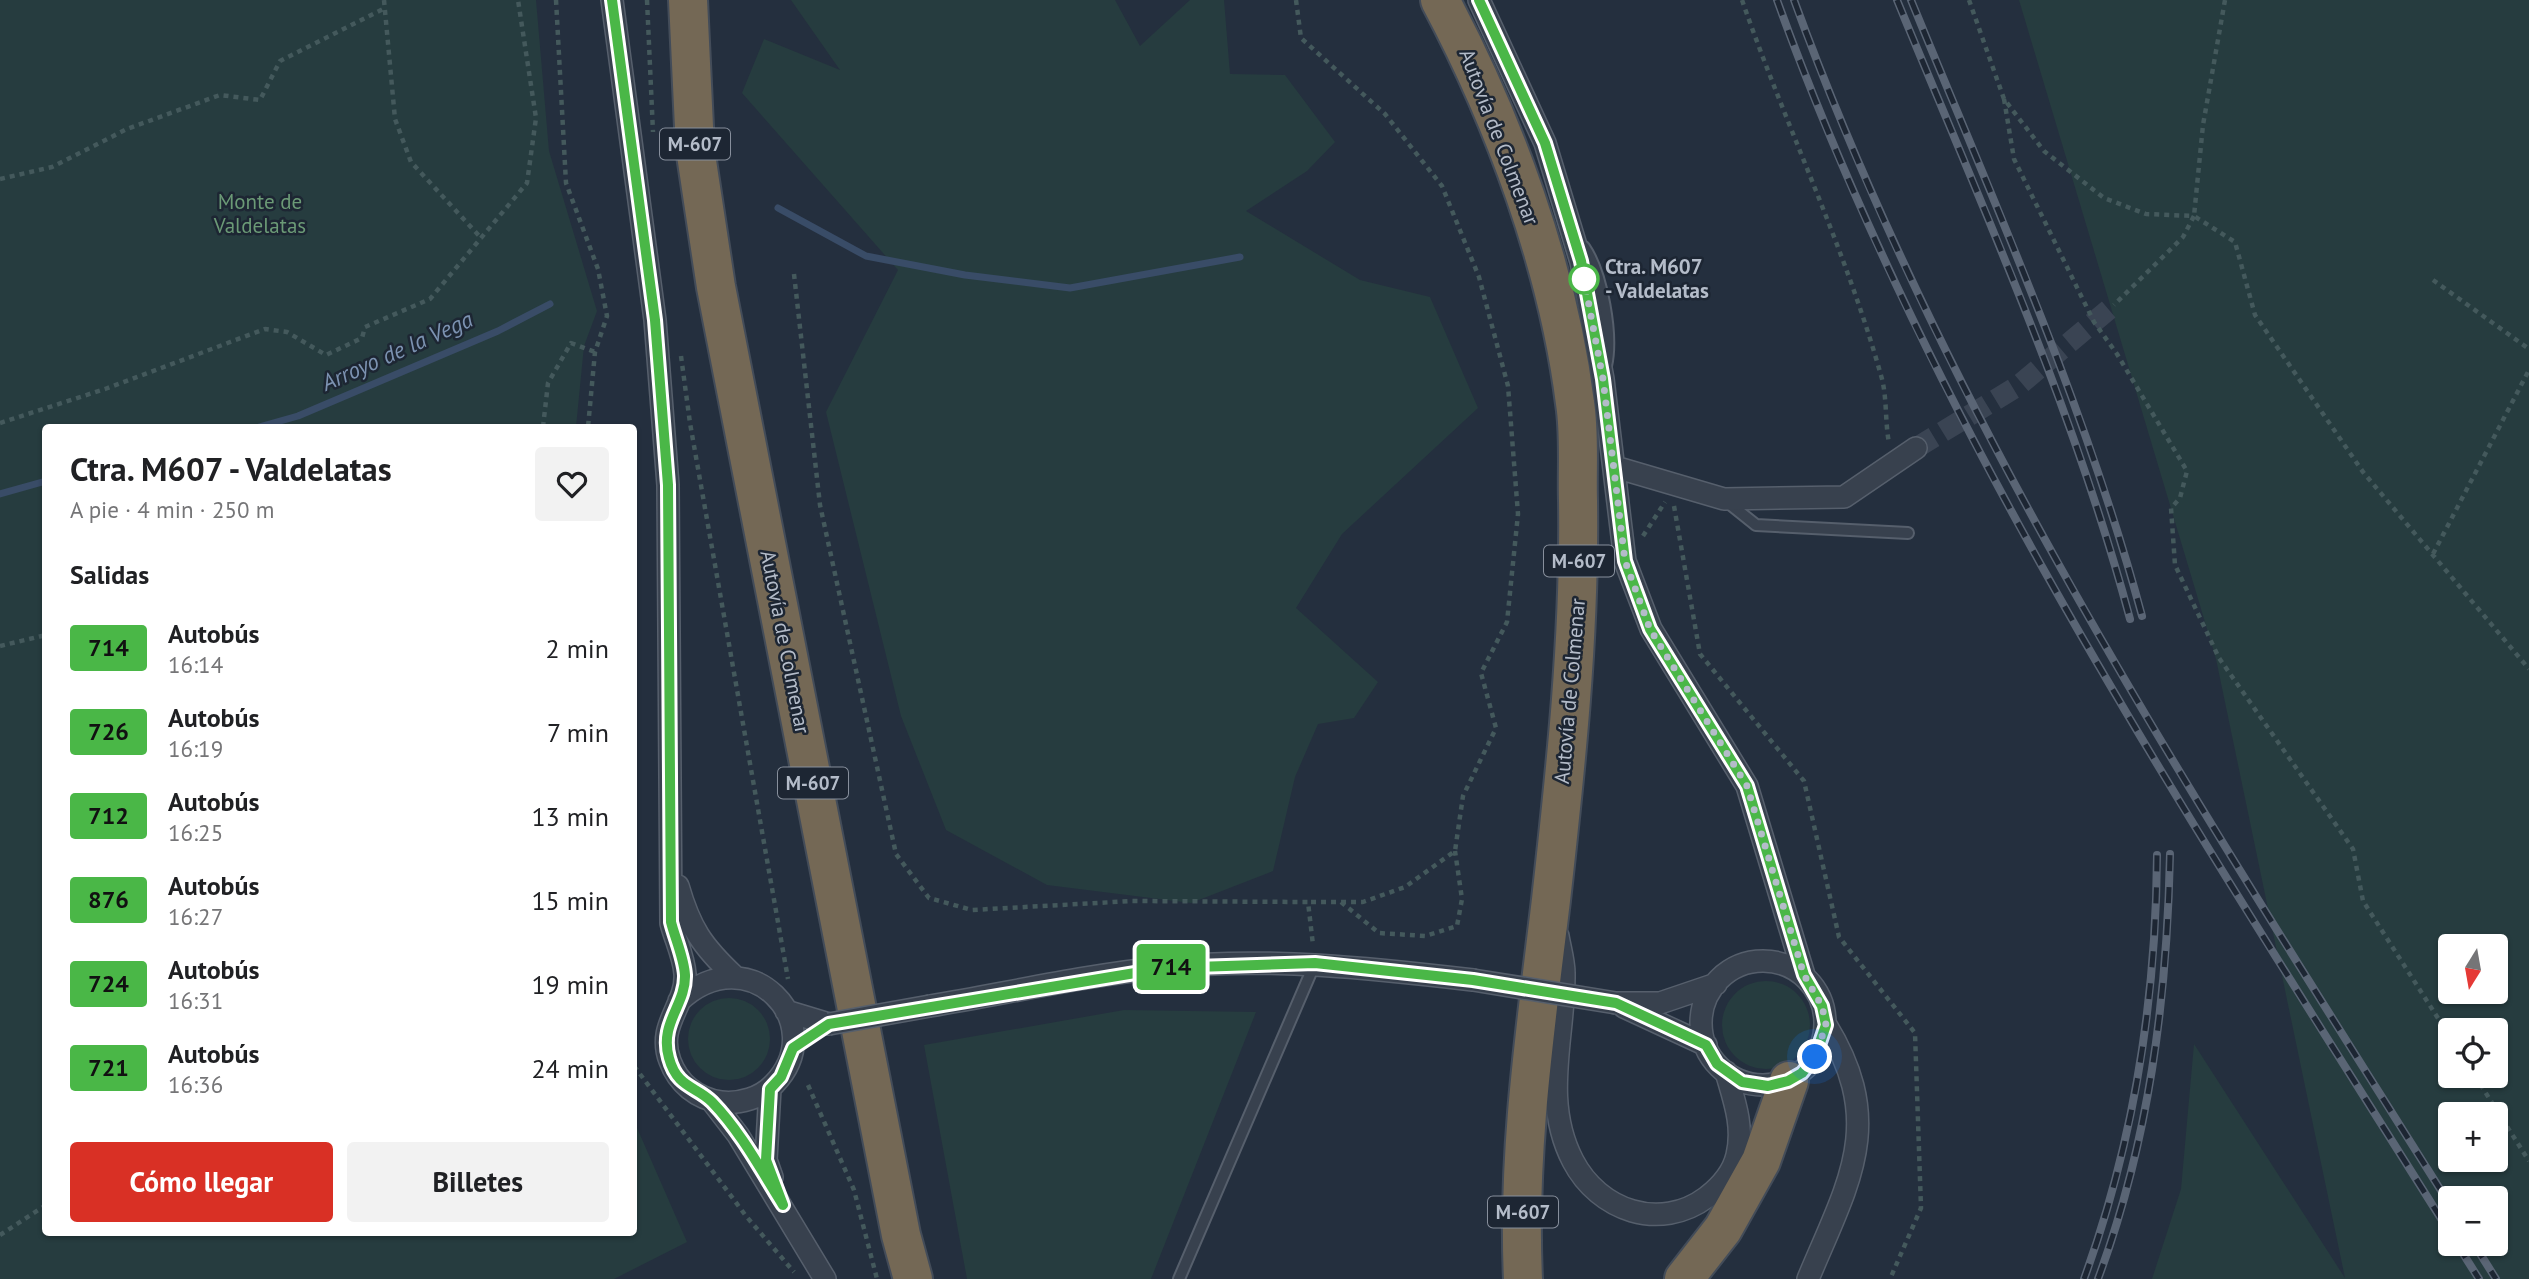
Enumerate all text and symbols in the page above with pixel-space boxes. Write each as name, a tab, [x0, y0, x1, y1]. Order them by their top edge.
street label: Autovía de Colmenar	[1453, 45, 1545, 229]
road number: M-607	[660, 128, 730, 160]
park label: Monte de Valdelatas	[213, 188, 306, 239]
place label: Ctra. M607 - Valdelatas	[1605, 253, 1709, 304]
marker: Ctra. M607 - Valdelatas	[1569, 264, 1599, 294]
water label: Arroyo de la Vega	[316, 304, 477, 397]
text: Ctra. M607 - Valdelatas	[70, 447, 392, 490]
button: heart	[535, 447, 609, 521]
text: A pie · 4 min · 250 m	[70, 495, 274, 524]
road number: M-607	[1544, 546, 1614, 576]
street label: Autovía de Colmenar	[754, 548, 817, 736]
text: Salidas	[70, 558, 149, 591]
street label: Autovía de Colmenar	[1548, 597, 1591, 785]
text: Autobús	[168, 617, 260, 650]
text: 714	[88, 632, 129, 663]
text: 2 min	[546, 632, 609, 665]
text: 16:14	[168, 650, 223, 679]
text: Autobús	[168, 701, 260, 734]
text: 726	[88, 716, 129, 747]
text: 7 min	[547, 716, 609, 749]
text: 16:19	[168, 734, 223, 763]
road number: M-607	[778, 768, 848, 798]
text: Autobús	[168, 785, 260, 818]
text: 712	[88, 800, 129, 831]
text: 13 min	[531, 800, 609, 833]
text: 16:25	[168, 818, 223, 847]
text: Autobús	[168, 869, 260, 902]
text: 876	[88, 884, 129, 915]
text: 15 min	[531, 884, 609, 917]
text: 16:27	[168, 902, 223, 931]
north arrow	[2438, 934, 2508, 1004]
map controls	[2438, 934, 2508, 1256]
line badge: 714	[1131, 944, 1211, 990]
text: 714	[1151, 951, 1191, 982]
text: Autobús	[168, 953, 260, 986]
text: 724	[88, 968, 129, 999]
text: 19 min	[531, 968, 609, 1001]
text: 16:31	[168, 986, 223, 1015]
button: locate	[2438, 1018, 2508, 1088]
text: Autobús	[168, 1037, 260, 1070]
your location	[1797, 1039, 1832, 1074]
text: 721	[88, 1052, 129, 1083]
text: 24 min	[531, 1052, 609, 1085]
text: 16:36	[168, 1070, 223, 1099]
button: +	[2438, 1102, 2508, 1172]
button: Cómo llegar	[70, 1142, 333, 1222]
button: Billetes	[347, 1142, 609, 1222]
button: −	[2438, 1186, 2508, 1256]
road number: M-607	[1488, 1196, 1558, 1228]

